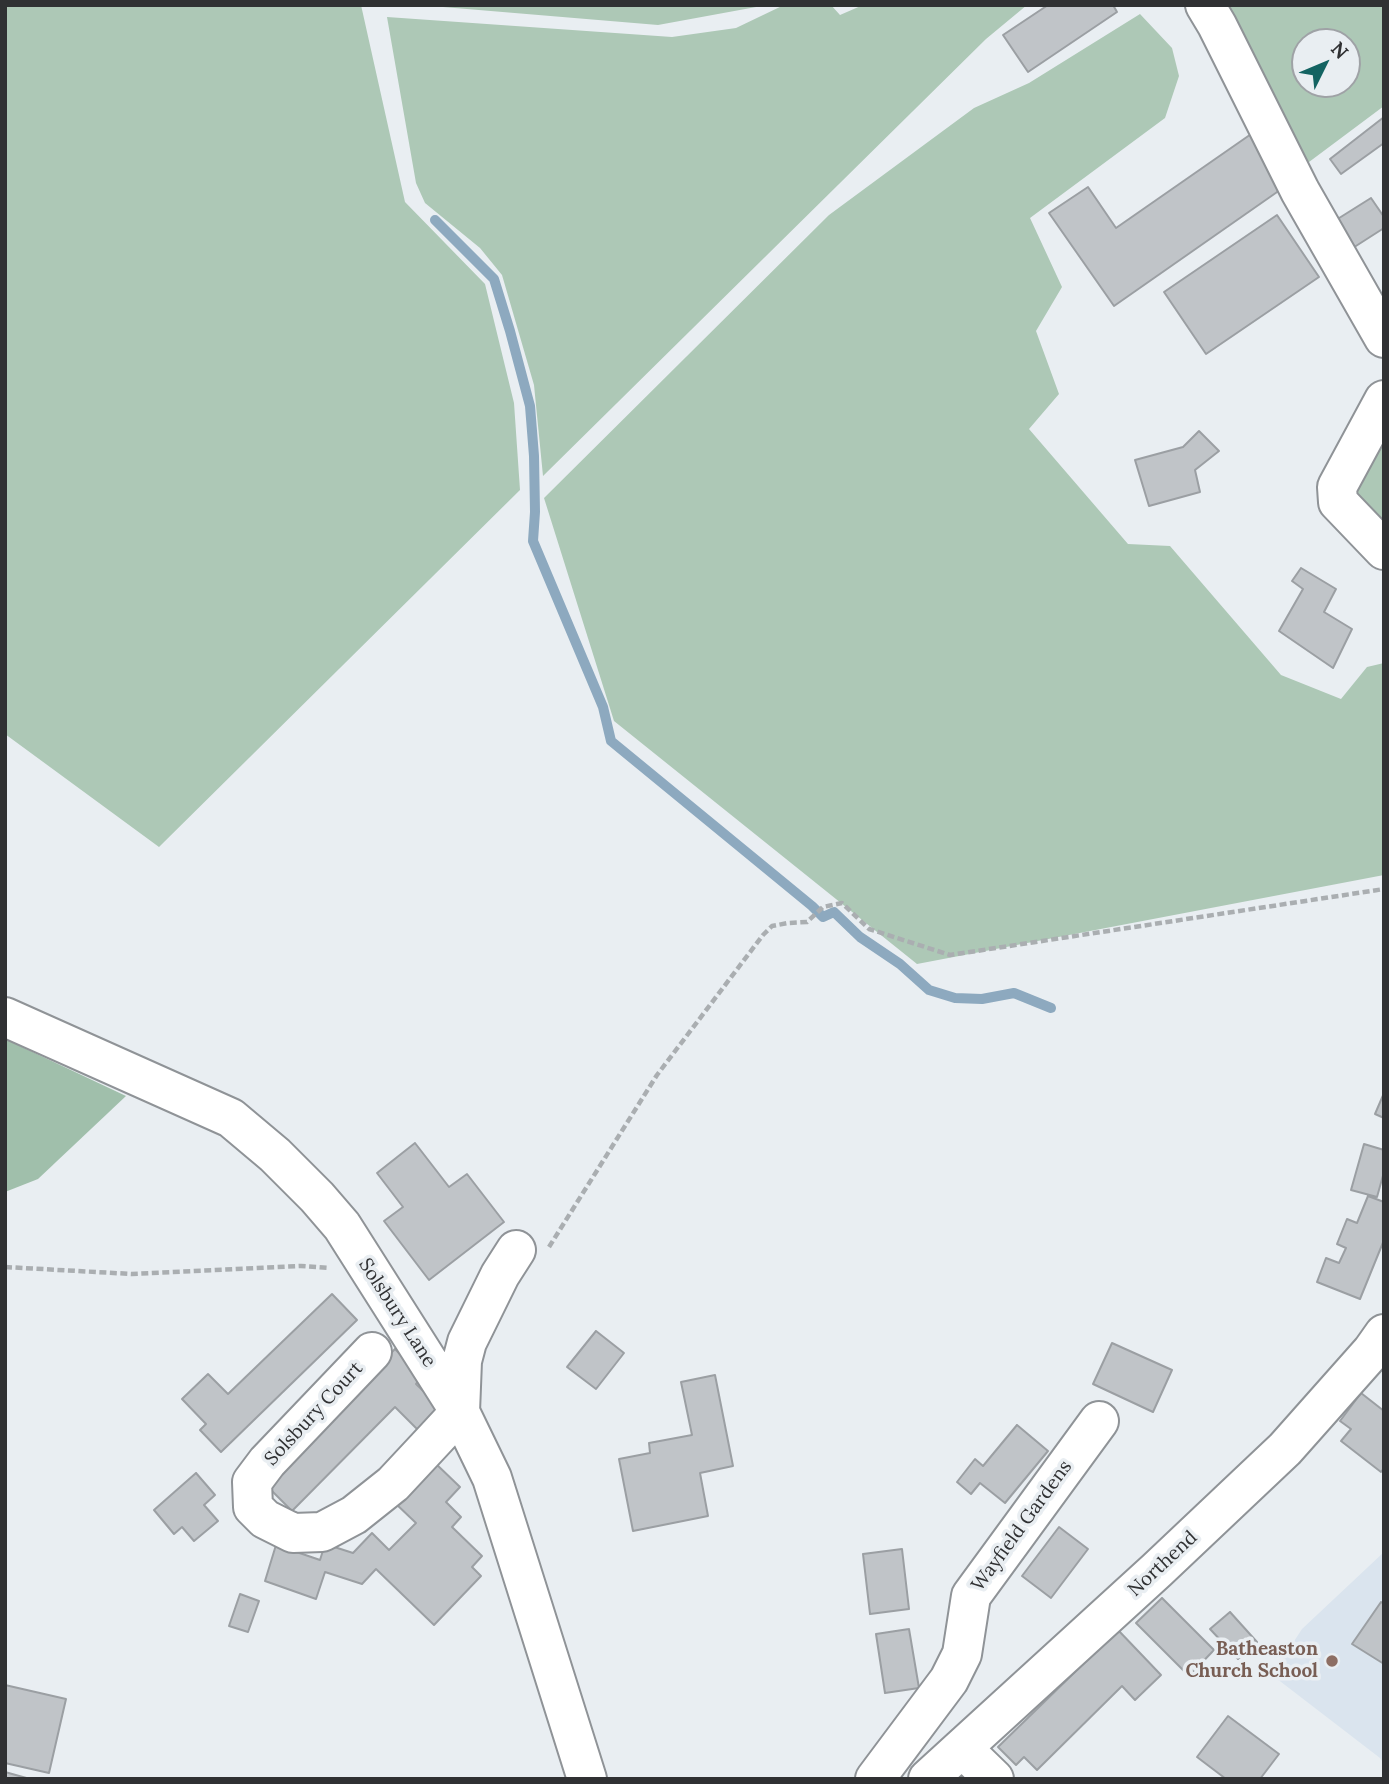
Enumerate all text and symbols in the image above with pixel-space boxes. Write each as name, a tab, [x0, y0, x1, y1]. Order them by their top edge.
north arrow	[1291, 28, 1361, 98]
text: N	[1326, 36, 1354, 64]
street label: Solsbury Lane	[353, 1254, 441, 1372]
street label: Solsbury Court	[260, 1357, 368, 1471]
street label: Wayfield Gardens	[967, 1456, 1077, 1596]
street label: Northend	[1124, 1526, 1202, 1602]
place label: Batheaston Church School	[1186, 1639, 1318, 1683]
marker: Batheaston Church School	[1324, 1653, 1340, 1669]

